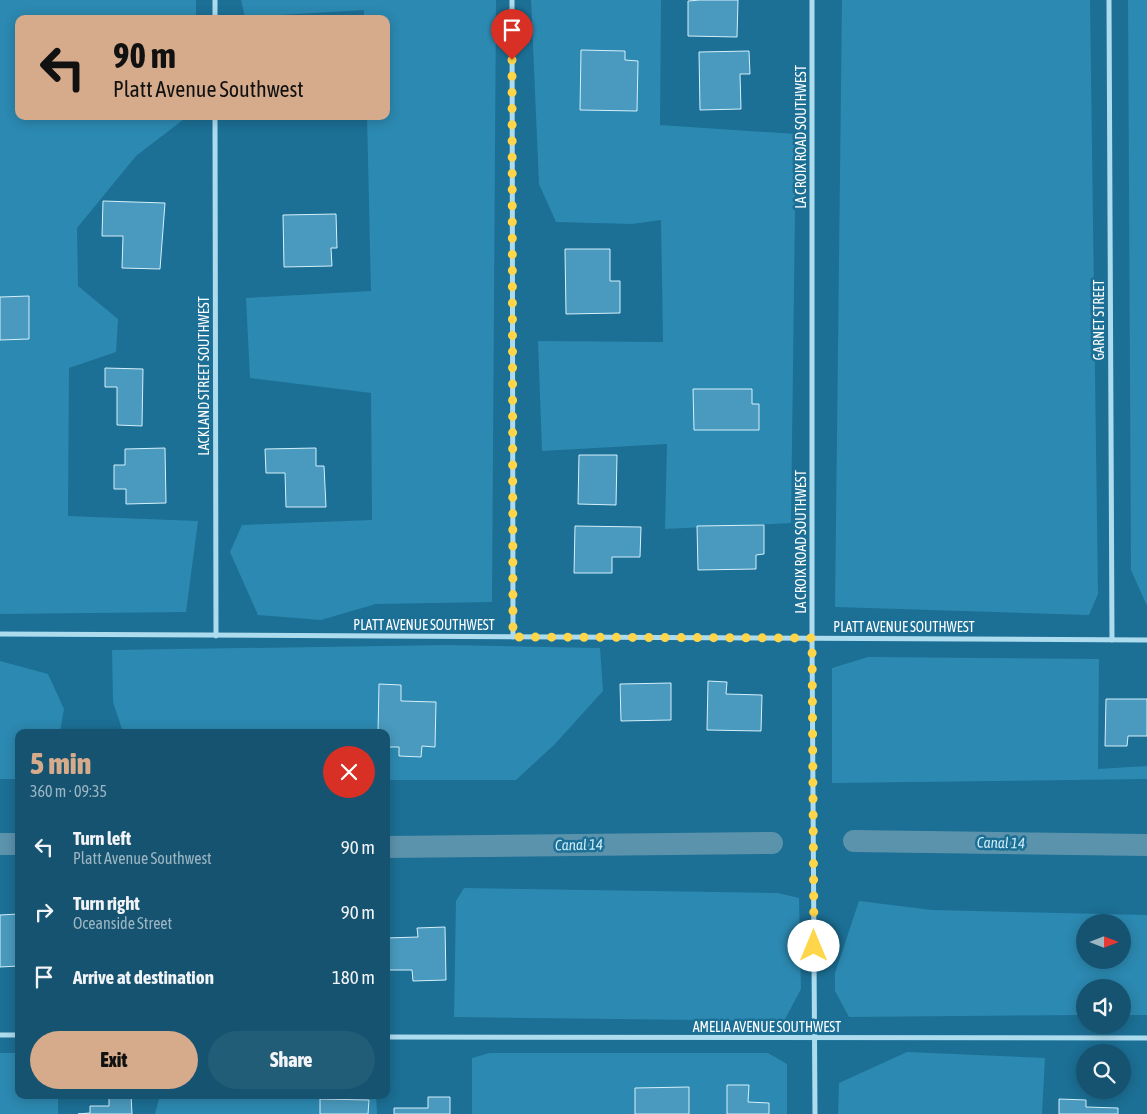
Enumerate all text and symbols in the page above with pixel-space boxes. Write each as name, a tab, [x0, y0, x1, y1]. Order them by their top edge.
pin	[491, 9, 533, 60]
icon: arrive	[498, 16, 526, 44]
icon: left	[30, 35, 95, 100]
text: 90 m	[113, 35, 176, 75]
street label: LA CROIX ROAD SOUTHWEST	[793, 65, 809, 209]
text: Platt Avenue Southwest	[113, 76, 304, 102]
street label: GARNET STREET	[1091, 280, 1107, 360]
street label: LACKLAND STREET SOUTHWEST	[196, 296, 212, 456]
street label: LA CROIX ROAD SOUTHWEST	[793, 470, 809, 614]
street label: PLATT AVENUE SOUTHWEST	[353, 617, 495, 633]
street label: PLATT AVENUE SOUTHWEST	[833, 619, 975, 635]
text: 5 min	[30, 746, 91, 780]
button: close	[323, 746, 375, 798]
text: 360 m · 09:35	[30, 782, 107, 800]
text: Turn left	[73, 827, 131, 849]
icon: left	[30, 833, 58, 861]
water label: Canal 14	[977, 834, 1025, 851]
text: 90 m	[341, 836, 375, 858]
water label: Canal 14	[555, 836, 603, 853]
text: Platt Avenue Southwest	[73, 849, 212, 867]
text: Turn right	[73, 892, 140, 914]
icon: right	[30, 898, 58, 926]
text: 90 m	[341, 901, 375, 923]
text: Oceanside Street	[73, 914, 172, 932]
north arrow	[1076, 914, 1131, 969]
map controls	[1076, 914, 1131, 1099]
position arrow	[787, 919, 839, 971]
icon: arrive	[30, 963, 58, 991]
text: Arrive at destination	[73, 966, 214, 988]
text: 180 m	[332, 966, 375, 988]
button: sound	[1076, 979, 1131, 1034]
street label: AMELIA AVENUE SOUTHWEST	[693, 1019, 841, 1035]
button: Exit	[30, 1031, 198, 1089]
button: Share	[208, 1031, 375, 1089]
button: search	[1076, 1044, 1131, 1099]

